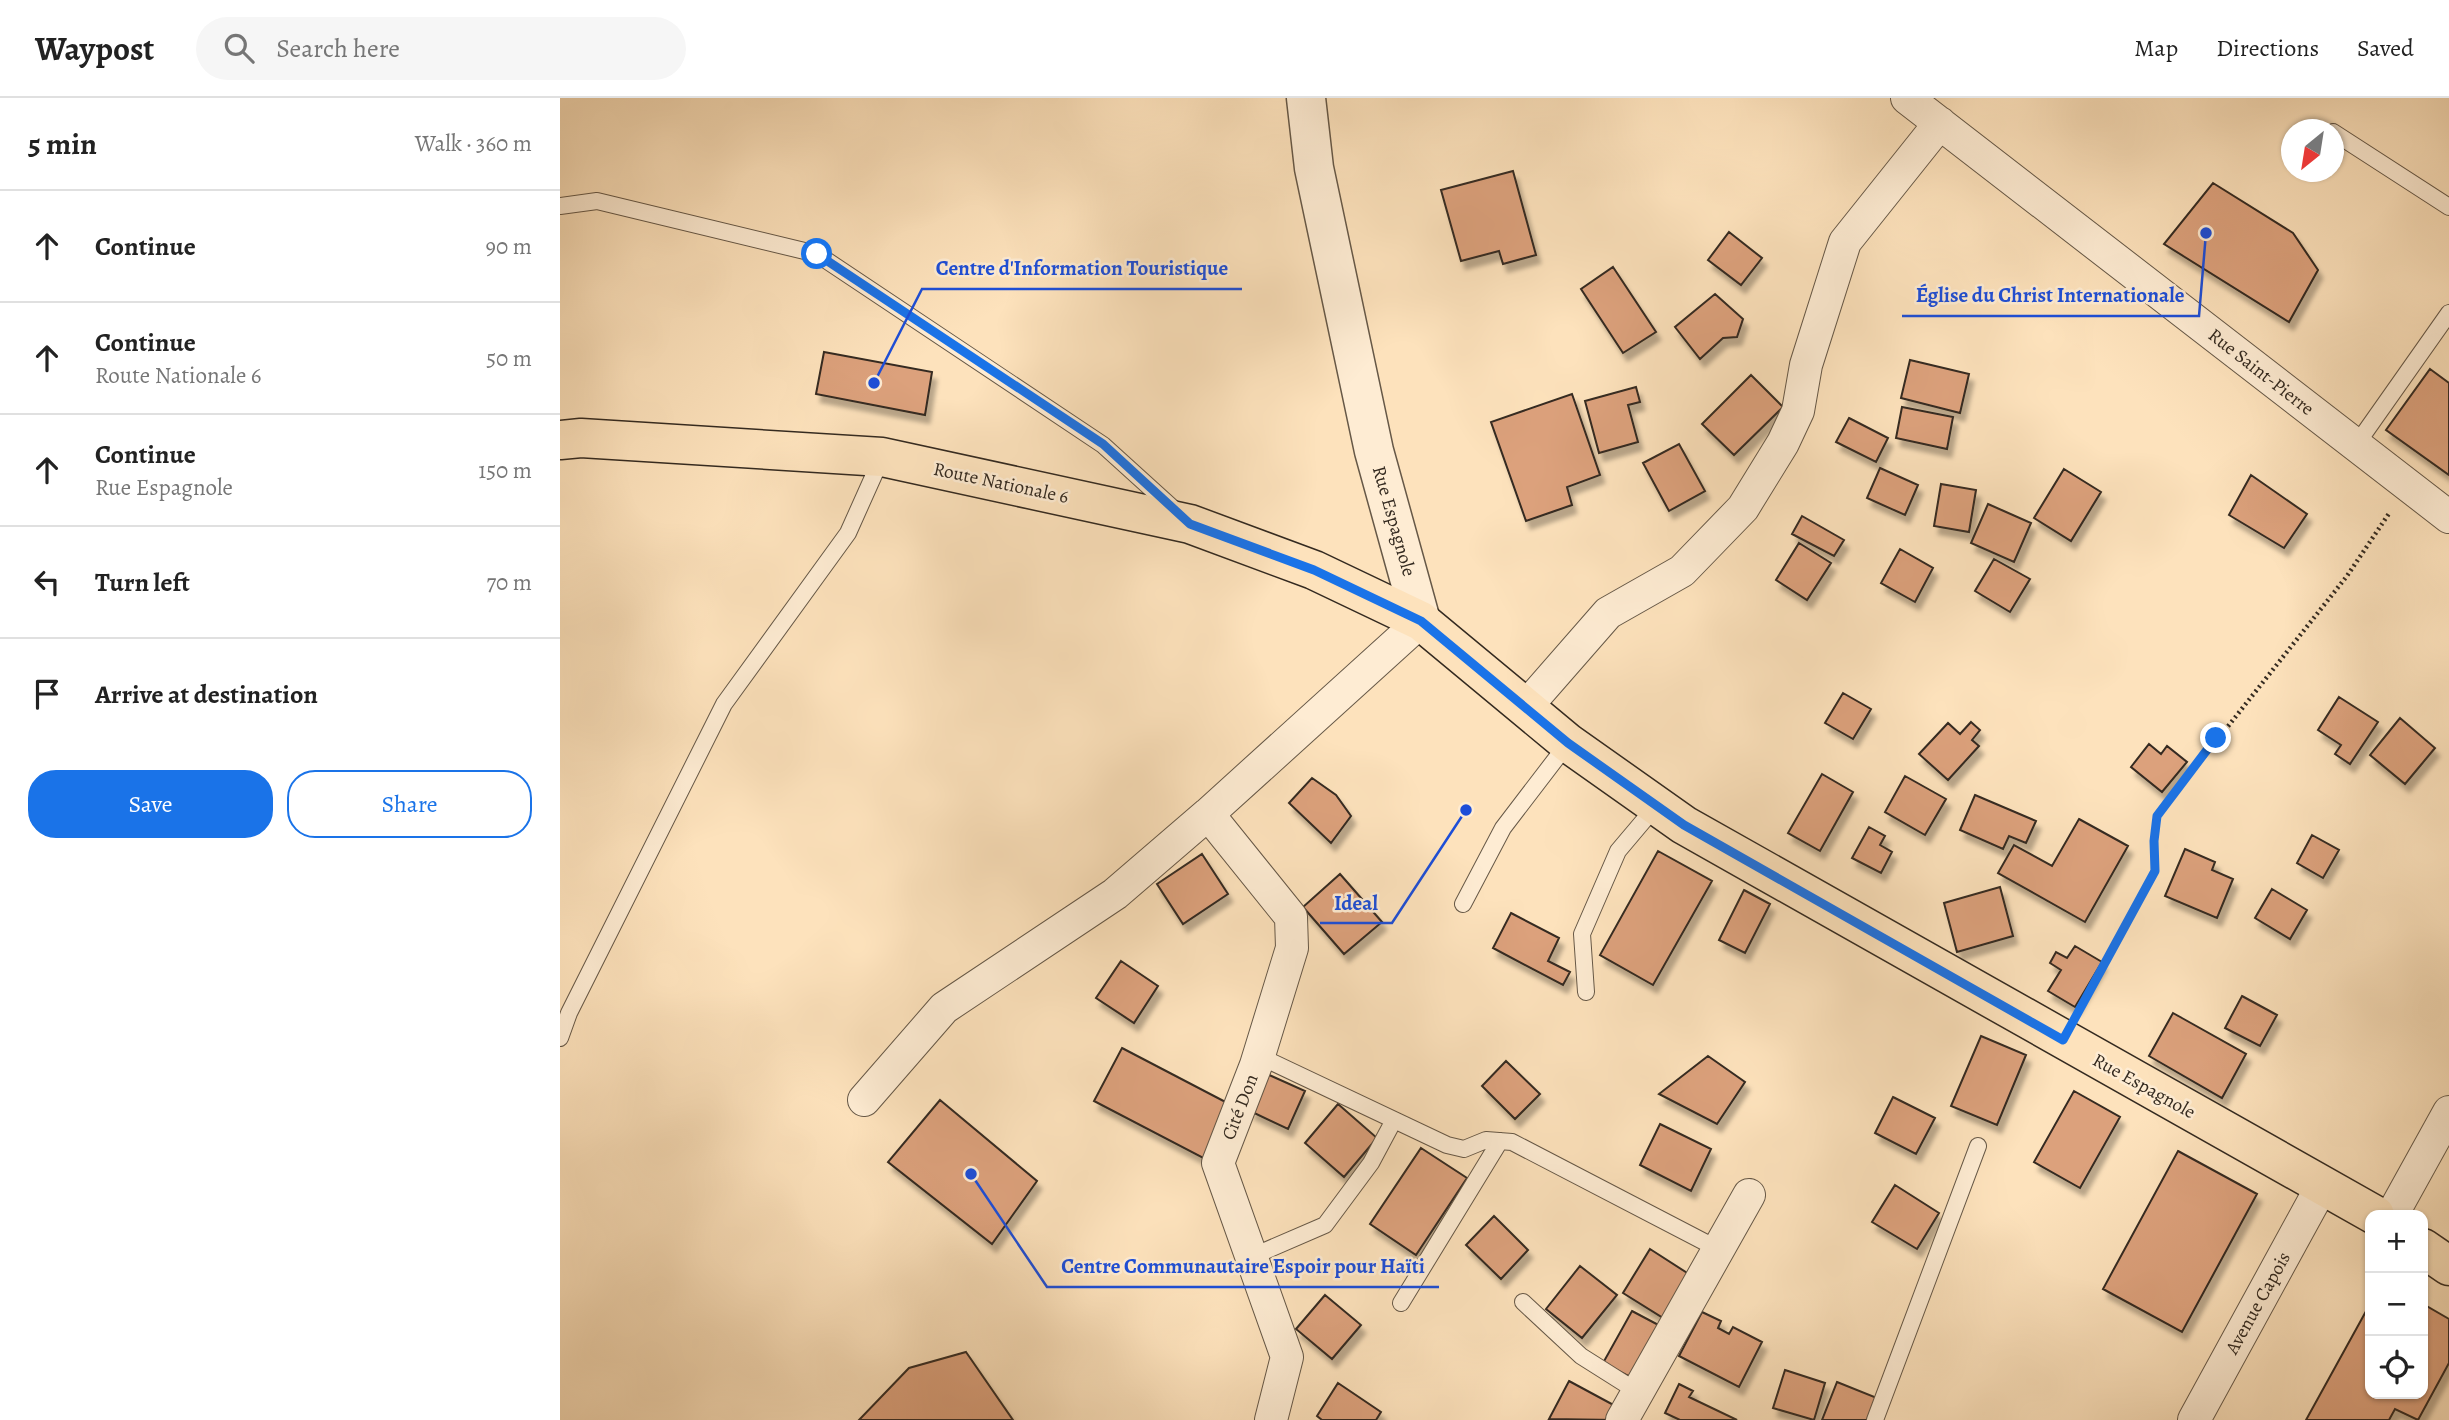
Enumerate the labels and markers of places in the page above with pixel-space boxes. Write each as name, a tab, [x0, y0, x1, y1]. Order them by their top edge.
callout: Centre d'Information Touristique	[922, 247, 1242, 289]
callout: Église du Christ Internationale	[1902, 274, 2199, 316]
callout: Ideal	[1320, 881, 1392, 923]
callout: Centre Communautaire Espoir pour Haïti	[1047, 1245, 1439, 1287]

